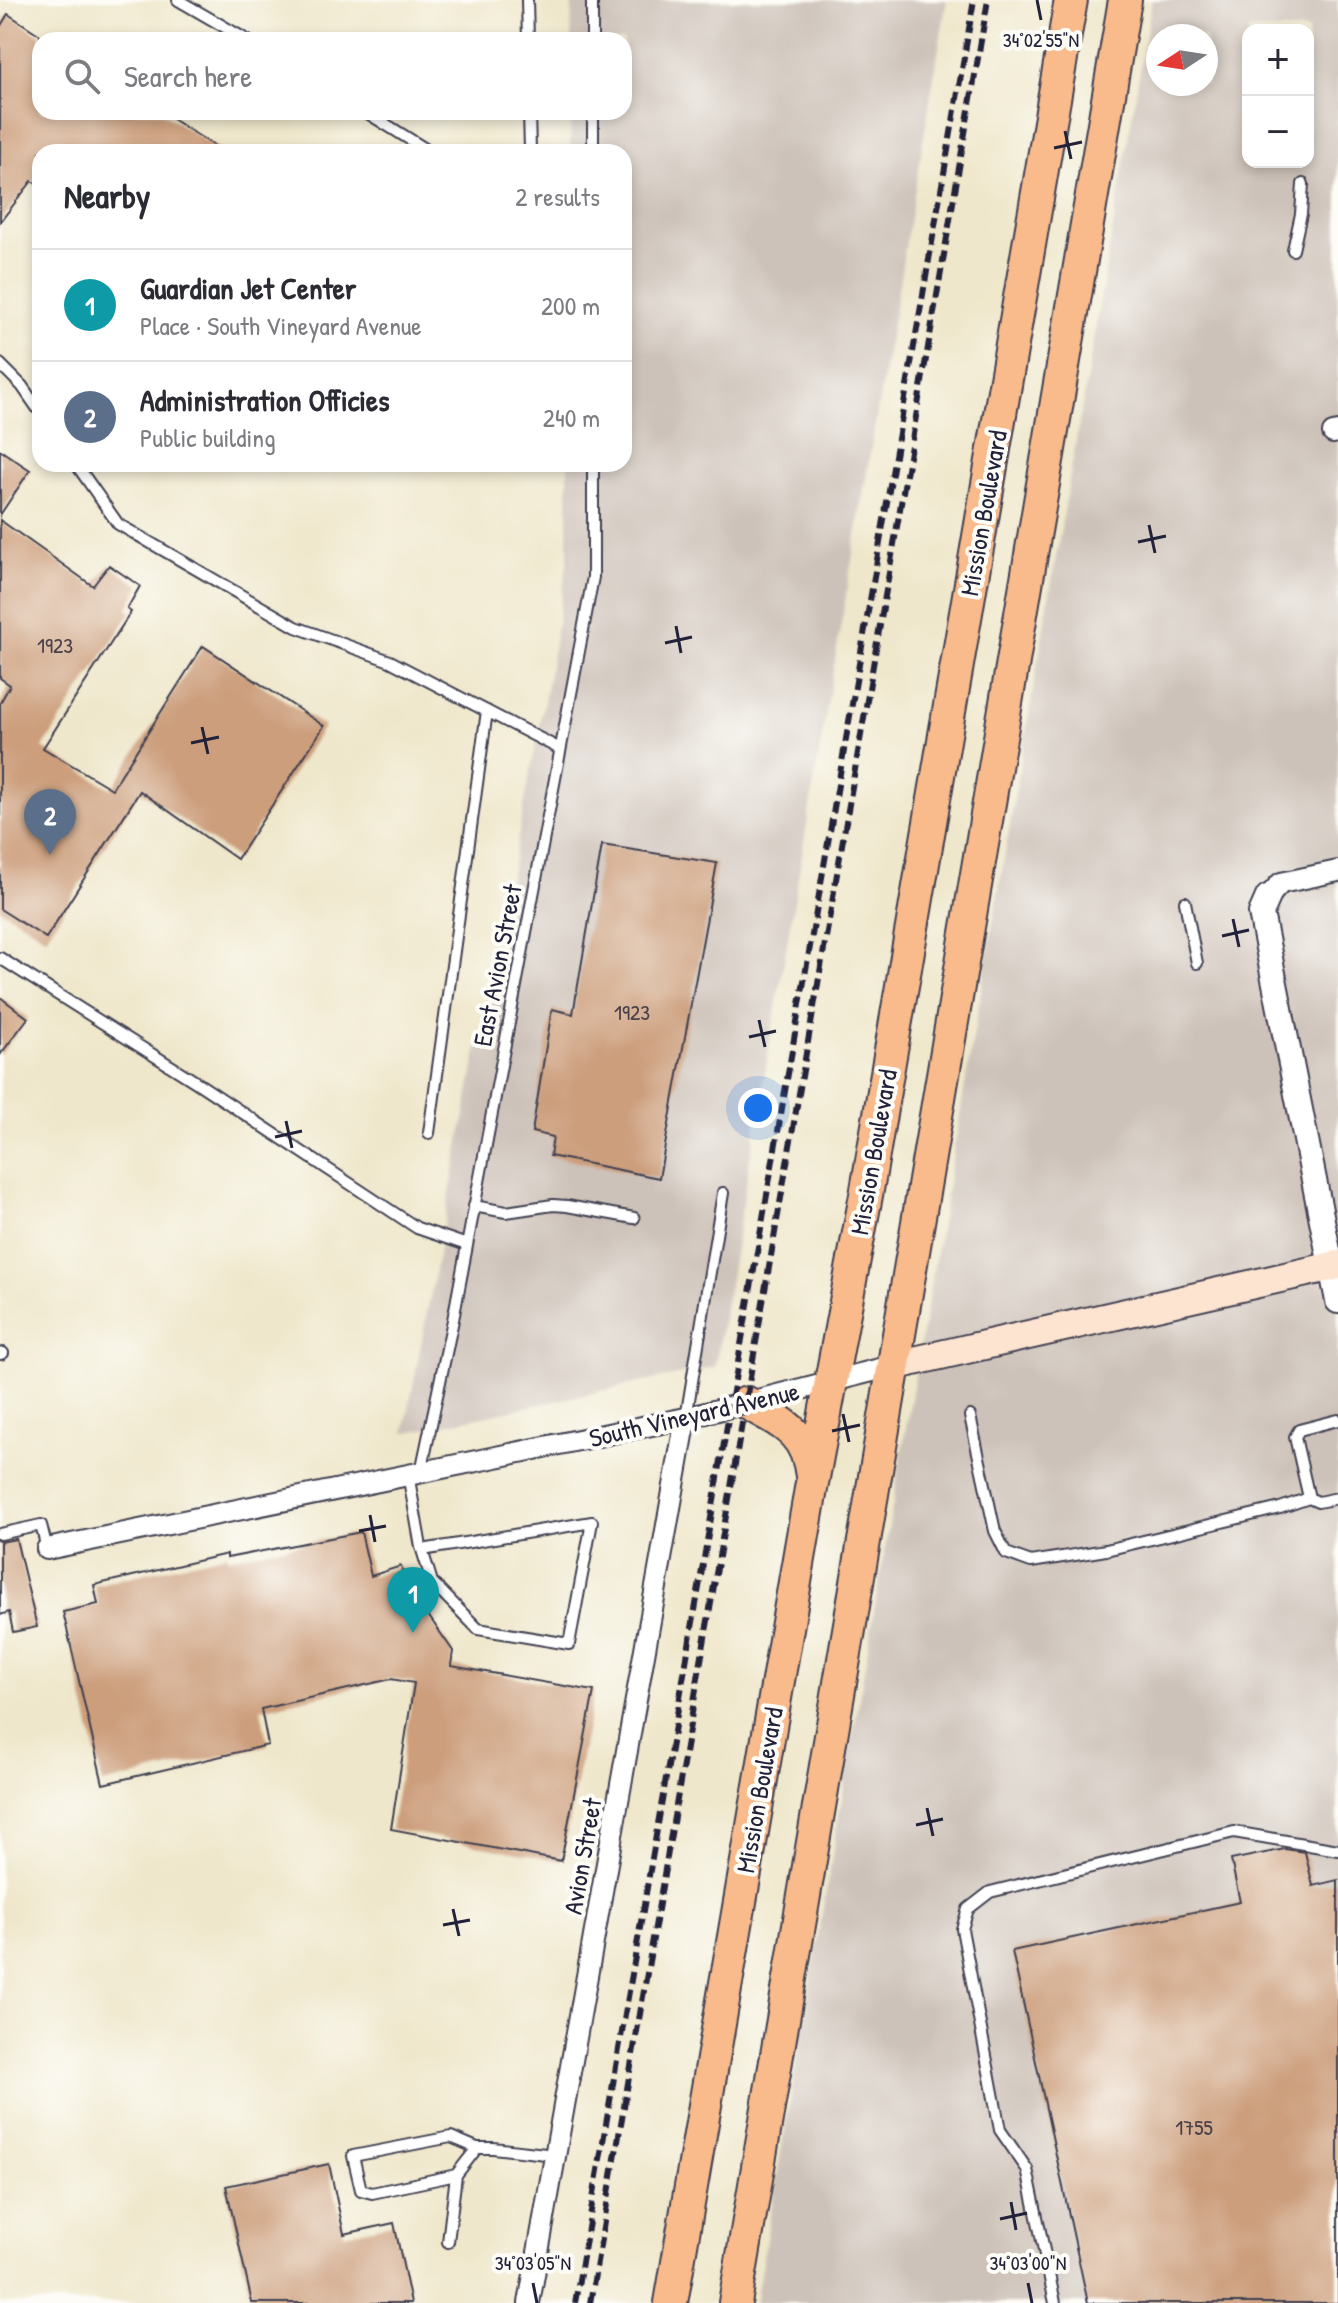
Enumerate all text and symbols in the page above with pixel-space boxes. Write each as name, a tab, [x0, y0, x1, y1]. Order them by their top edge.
north arrow	[1146, 24, 1218, 96]
map controls	[1242, 24, 1314, 168]
button: +	[1242, 24, 1314, 96]
text: 34°02'55"N	[1003, 26, 1079, 53]
search box	[32, 32, 632, 120]
icon: search	[60, 54, 104, 98]
text: Search here	[124, 56, 252, 96]
button: −	[1242, 96, 1314, 168]
text: Nearby	[64, 173, 150, 219]
text: 2 results	[515, 179, 600, 214]
text: Guardian Jet Center	[140, 268, 356, 308]
text: 1	[85, 288, 95, 323]
text: 200 m	[541, 288, 600, 323]
text: Place · South Vineyard Avenue	[140, 308, 422, 343]
text: Administration Officies	[140, 380, 390, 420]
text: 2	[84, 400, 96, 435]
text: 240 m	[543, 400, 600, 435]
text: Public building	[140, 420, 276, 455]
street label: Mission Boulevard	[951, 428, 1015, 598]
house number: 1923	[37, 630, 73, 660]
pin: 2	[24, 789, 76, 855]
street label: East Avion Street	[464, 880, 530, 1049]
house number: 1923	[614, 997, 650, 1027]
street label: Mission Boulevard	[841, 1067, 905, 1237]
your location	[738, 1088, 778, 1128]
street label: South Vineyard Avenue	[586, 1373, 802, 1455]
pin: 1	[387, 1567, 439, 1633]
street label: Mission Boulevard	[727, 1705, 791, 1875]
street label: Avion Street	[555, 1794, 610, 1917]
house number: 1755	[1175, 2112, 1213, 2142]
text: 34°03'05"N	[495, 2249, 571, 2276]
text: 34°03'00"N	[990, 2249, 1066, 2276]

